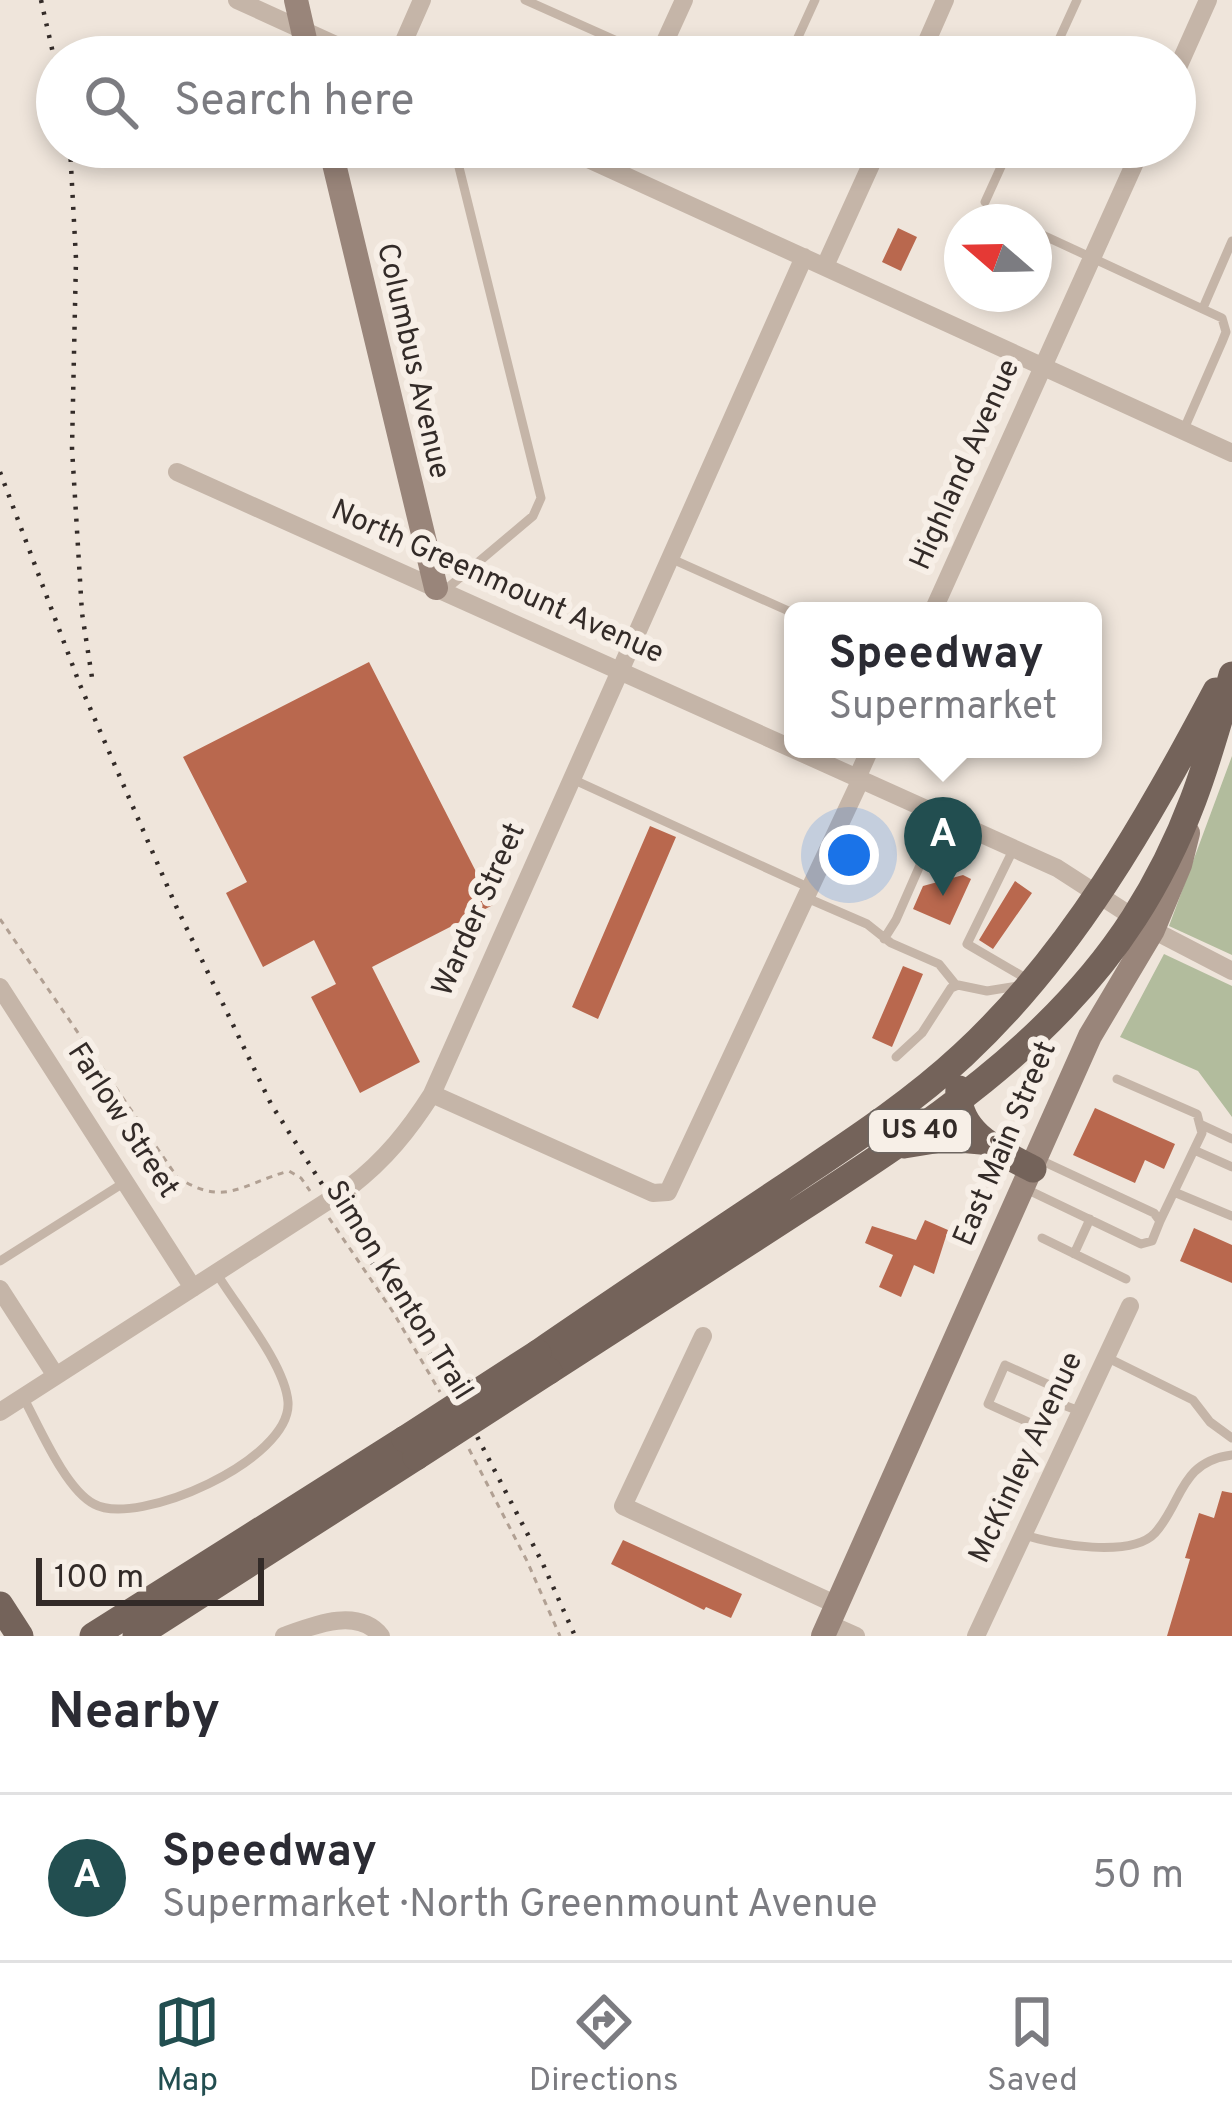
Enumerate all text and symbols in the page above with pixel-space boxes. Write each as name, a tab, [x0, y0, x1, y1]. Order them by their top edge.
search box	[36, 36, 1196, 168]
icon: search	[78, 69, 144, 135]
text: Search here	[174, 74, 414, 131]
north arrow	[944, 204, 1052, 312]
street label: Columbus Avenue	[367, 240, 457, 482]
street label: Highland Avenue	[903, 354, 1029, 576]
street label: North Greenmount Avenue	[325, 493, 669, 673]
popup	[784, 602, 1102, 758]
text: Speedway	[829, 627, 1044, 684]
text: Supermarket	[829, 684, 1057, 733]
pin: A	[904, 797, 982, 896]
street label: Warder Street	[425, 817, 535, 1003]
your location	[819, 825, 879, 885]
street label: Farlow Street	[58, 1036, 186, 1206]
street label: East Main Street	[946, 1036, 1066, 1252]
road number: US 40	[869, 1110, 971, 1152]
street label: Simon Kenton Trail	[316, 1175, 480, 1407]
street label: McKinley Avenue	[962, 1346, 1092, 1570]
scale bar	[36, 1552, 264, 1605]
text: 100 m	[54, 1558, 144, 1600]
text: Nearby	[48, 1682, 220, 1747]
text: Speedway	[162, 1825, 377, 1882]
text: A	[73, 1853, 101, 1902]
text: 50 m	[1093, 1853, 1184, 1902]
text: Supermarket · North Greenmount Avenue	[162, 1882, 877, 1931]
tab: Map	[154, 1989, 220, 2103]
tab: Directions	[529, 1989, 679, 2103]
tab: Saved	[987, 1989, 1078, 2103]

